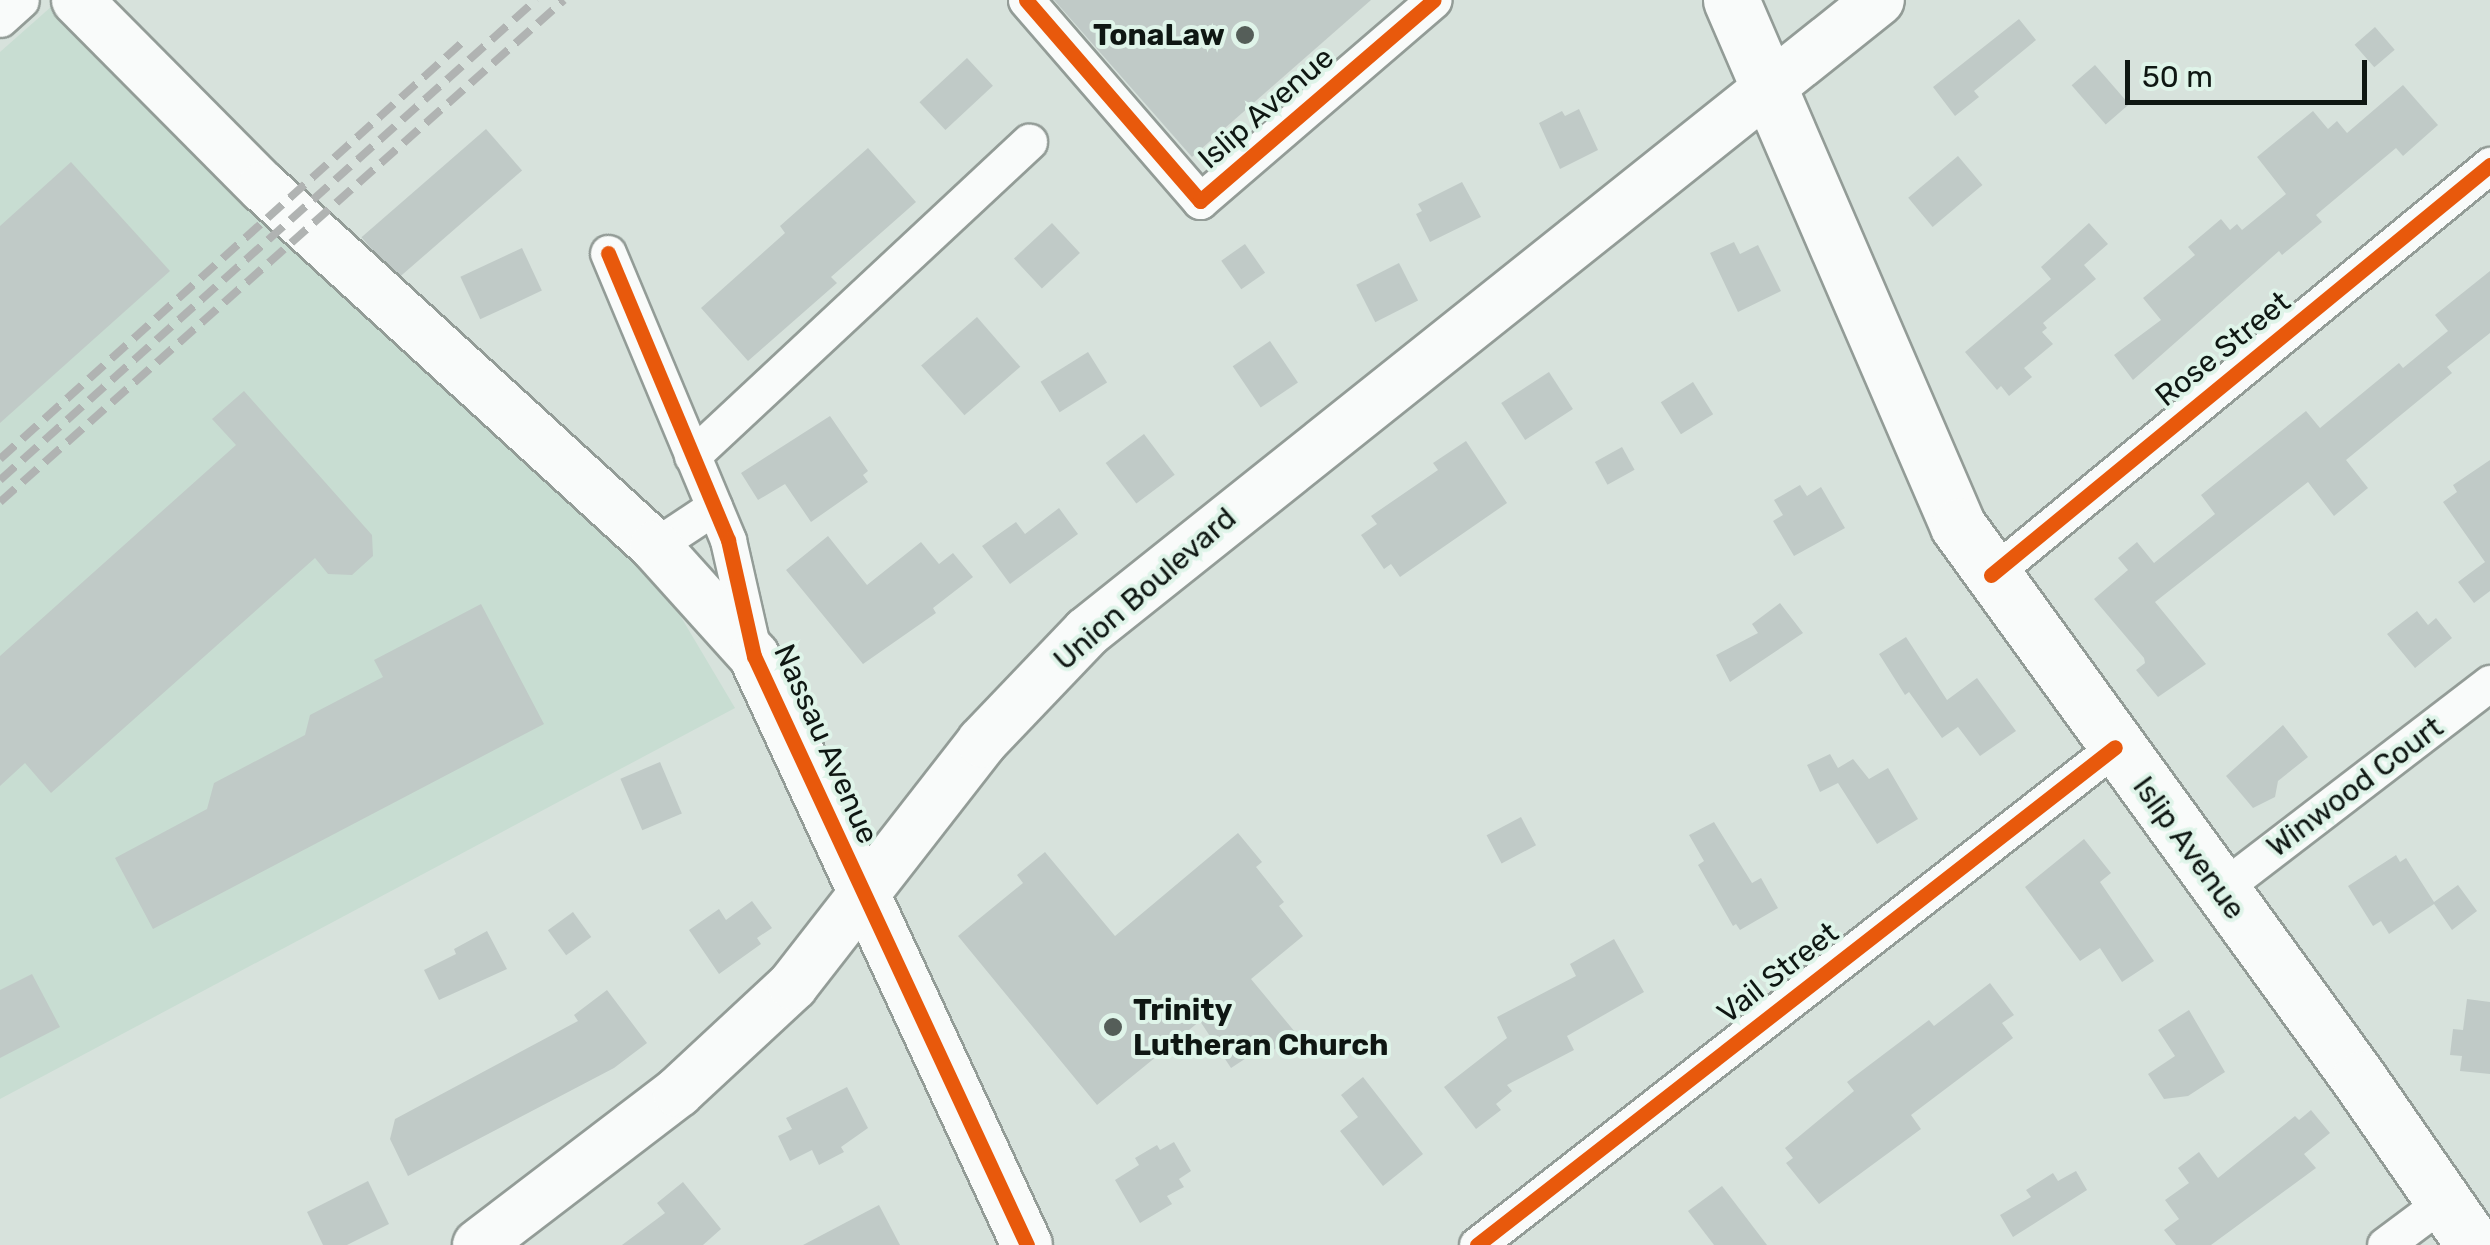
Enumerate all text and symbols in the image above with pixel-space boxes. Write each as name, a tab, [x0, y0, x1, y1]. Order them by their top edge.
place label: TonaLaw	[1093, 17, 1225, 53]
marker: TonaLaw	[1234, 24, 1256, 46]
street label: Islip Avenue	[1191, 39, 1341, 177]
scale bar	[2130, 40, 2372, 102]
text: 50 m	[2142, 59, 2213, 95]
street label: Rose Street	[2148, 284, 2298, 414]
street label: Union Boulevard	[1047, 500, 1243, 678]
street label: Nassau Avenue	[766, 638, 886, 850]
street label: Winwood Court	[2260, 709, 2450, 865]
street label: Islip Avenue	[2125, 769, 2253, 927]
street label: Vail Street	[1711, 915, 1845, 1031]
place label: Trinity Lutheran Church	[1133, 992, 1388, 1062]
marker: Trinity Lutheran Church	[1102, 1016, 1124, 1038]

